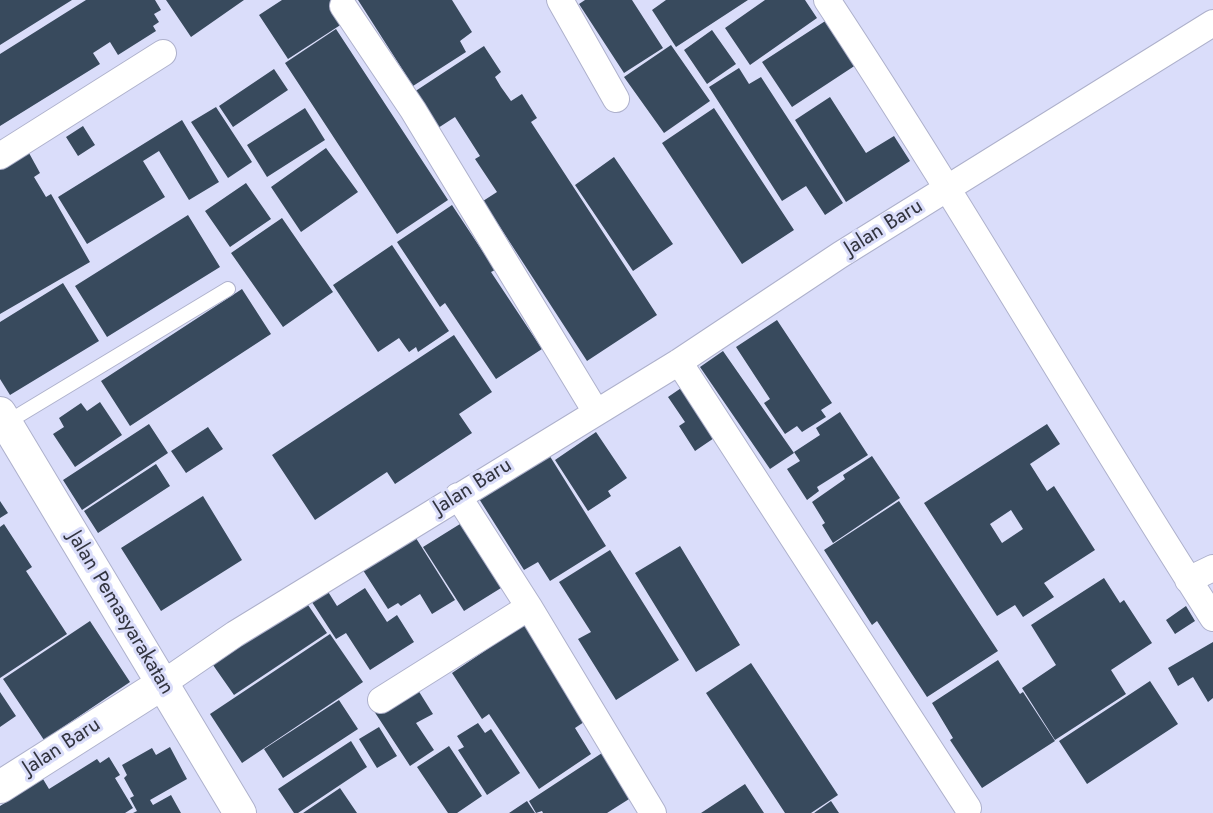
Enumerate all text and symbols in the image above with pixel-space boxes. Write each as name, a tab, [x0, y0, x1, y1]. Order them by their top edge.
street label: Jalan Baru	[840, 194, 928, 262]
street label: Jalan Baru	[429, 453, 517, 521]
street label: Jalan Pemasyarakatan	[61, 527, 179, 699]
street label: Jalan Baru	[18, 713, 106, 781]

